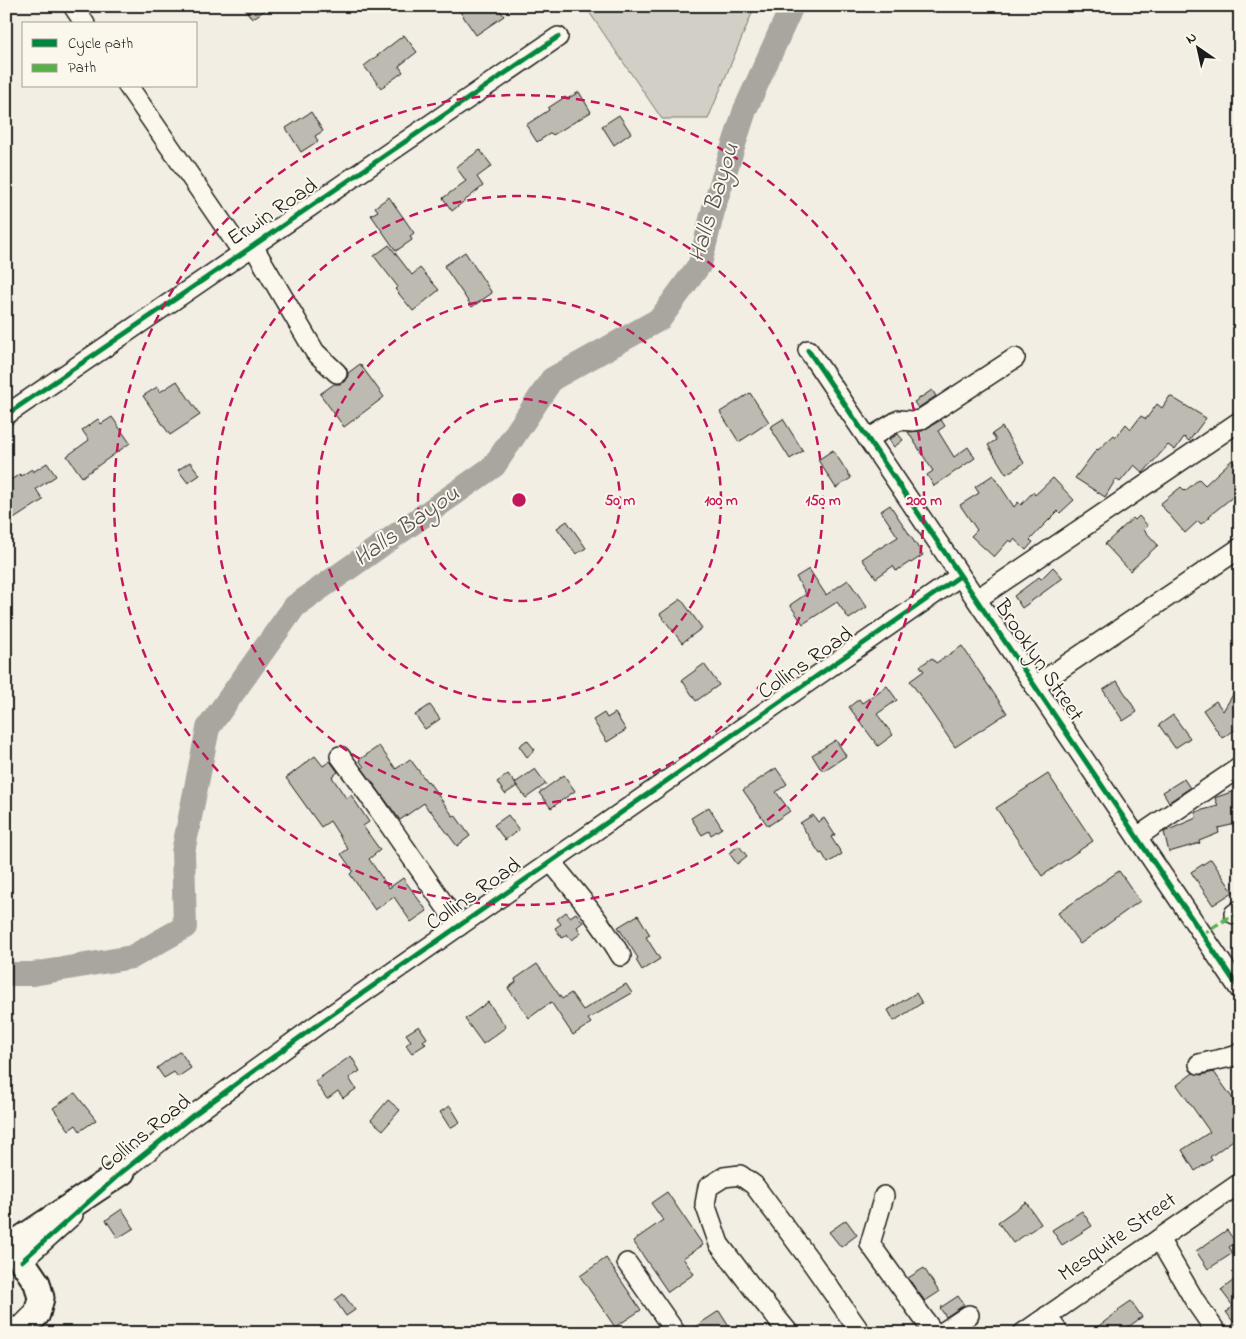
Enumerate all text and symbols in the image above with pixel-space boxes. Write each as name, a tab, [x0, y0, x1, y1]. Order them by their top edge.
legend	[22, 22, 198, 88]
north arrow	[1174, 22, 1224, 72]
text: N	[1182, 27, 1201, 50]
text: Cycle path	[68, 33, 133, 56]
text: Path	[68, 57, 96, 79]
water label: Halls Bayou	[680, 139, 750, 267]
street label: Erwin Road	[221, 171, 325, 255]
water label: Halls Bayou	[347, 477, 467, 576]
text: 50 m	[605, 490, 636, 512]
text: 100 m	[704, 490, 738, 512]
text: 150 m	[805, 490, 841, 512]
text: 200 m	[905, 490, 942, 512]
centre of rings	[510, 491, 528, 509]
street label: Brooklyn Street	[984, 593, 1091, 730]
street label: Collins Road	[752, 619, 860, 709]
street label: Collins Road	[420, 850, 528, 940]
street label: Collins Road	[93, 1087, 199, 1181]
street label: Mesquite Street	[1052, 1185, 1184, 1291]

